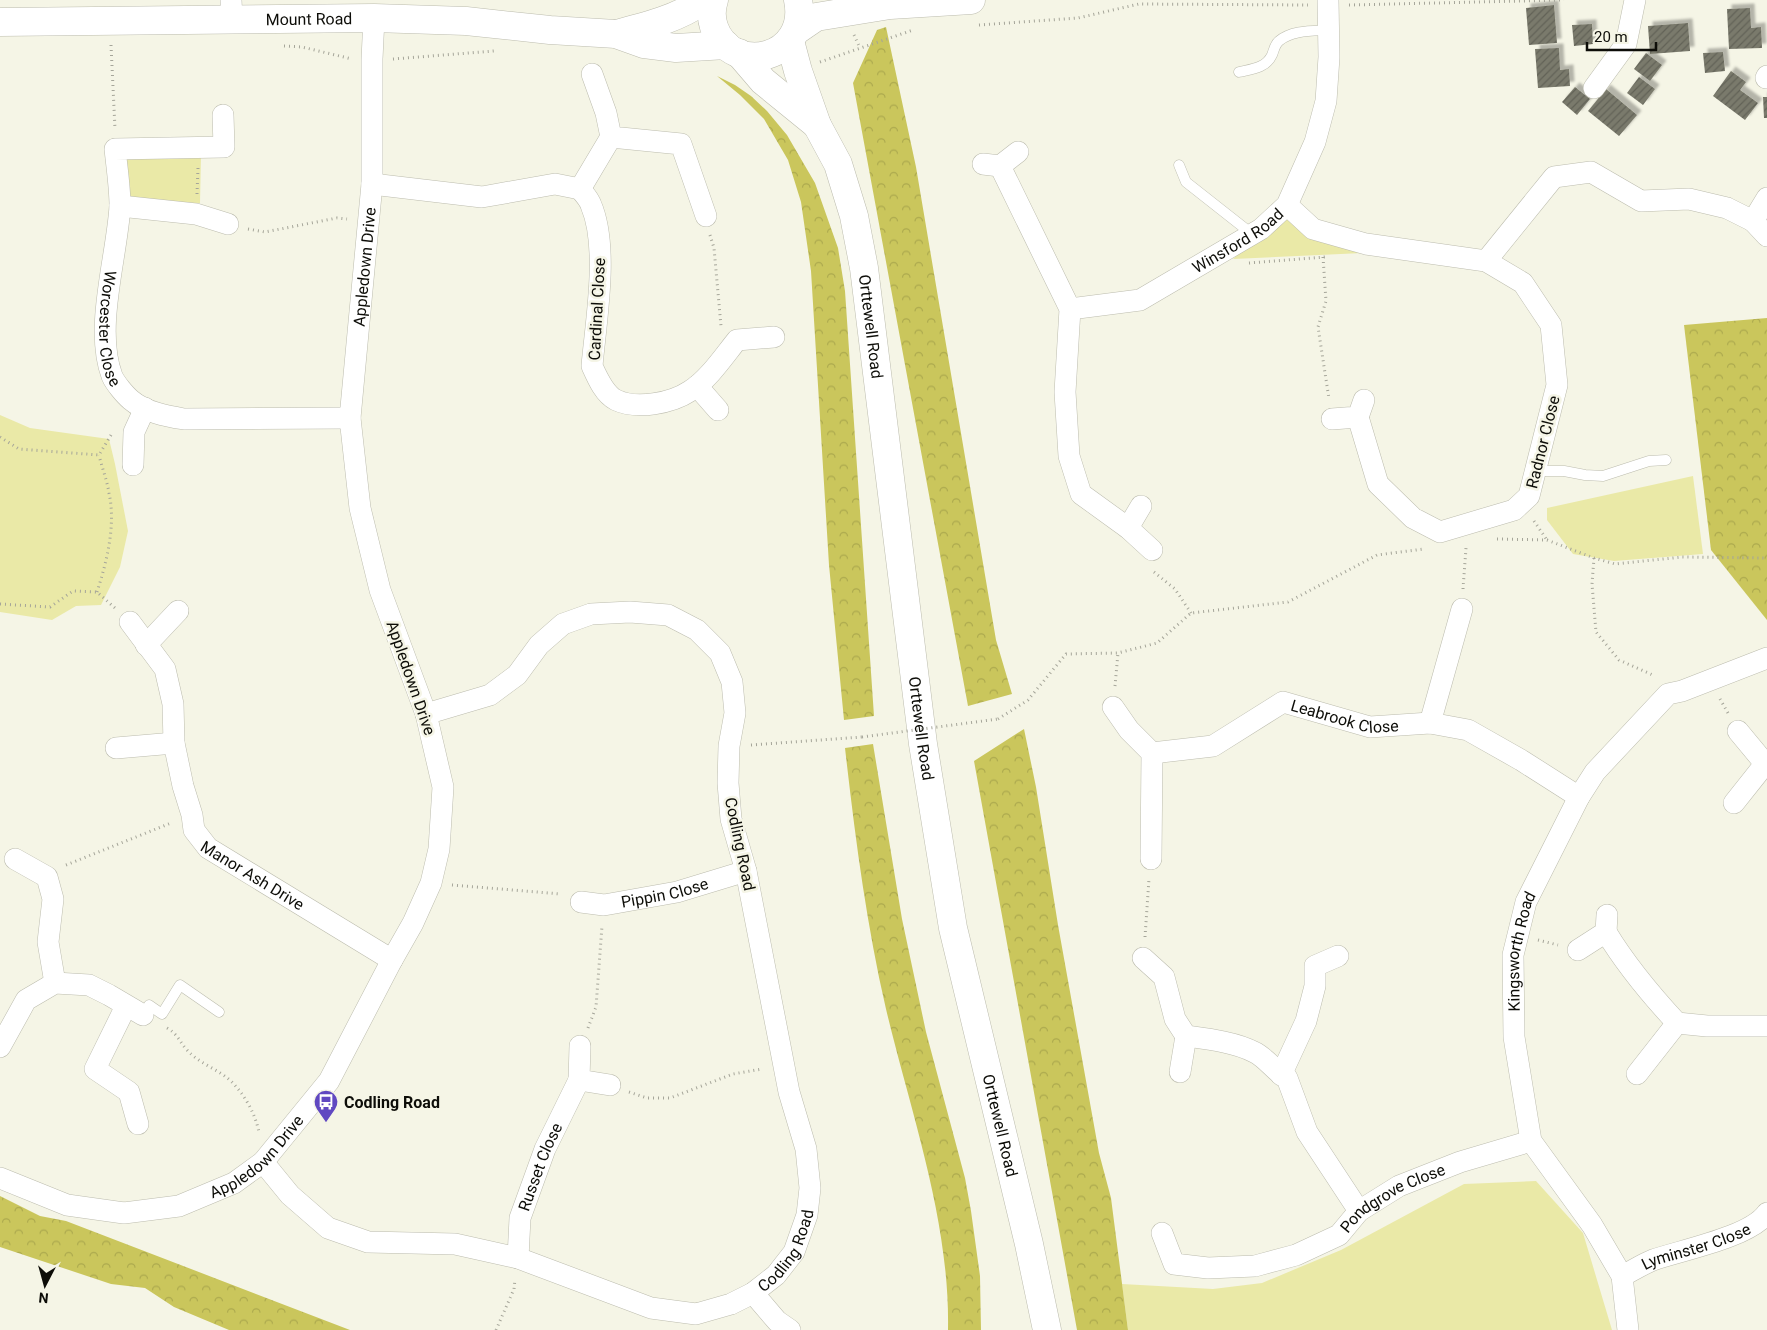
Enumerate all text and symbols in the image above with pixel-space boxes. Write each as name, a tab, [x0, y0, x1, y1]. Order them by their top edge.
street label: Mount Road	[266, 9, 352, 29]
scale bar	[1587, 20, 1656, 52]
text: 20 m	[1594, 28, 1628, 46]
street label: Winsford Road	[1189, 204, 1287, 277]
street label: Appledown Drive	[349, 206, 379, 327]
street label: Cardinal Close	[585, 257, 609, 361]
street label: Worcester Close	[96, 269, 125, 390]
street label: Orttewell Road	[855, 273, 887, 380]
street label: Radnor Close	[1522, 394, 1564, 490]
street label: Appledown Drive	[383, 618, 439, 738]
street label: Orttewell Road	[905, 675, 938, 782]
street label: Leabrook Close	[1289, 695, 1399, 737]
street label: Codling Road	[721, 796, 759, 892]
street label: Manor Ash Drive	[198, 837, 308, 914]
street label: Pippin Close	[619, 874, 710, 911]
street label: Kingsworth Road	[1503, 888, 1539, 1012]
street label: Orttewell Road	[979, 1072, 1022, 1179]
bus stop icon: Codling Road	[313, 1089, 339, 1123]
place label: Codling Road	[344, 1093, 440, 1112]
street label: Appledown Drive	[207, 1111, 307, 1202]
street label: Russet Close	[514, 1120, 566, 1213]
street label: Pondgrove Close	[1336, 1159, 1448, 1236]
street label: Codling Road	[754, 1209, 817, 1295]
street label: Lyminster Close	[1638, 1219, 1754, 1273]
north arrow	[20, 1260, 70, 1310]
text: N	[38, 1289, 49, 1306]

